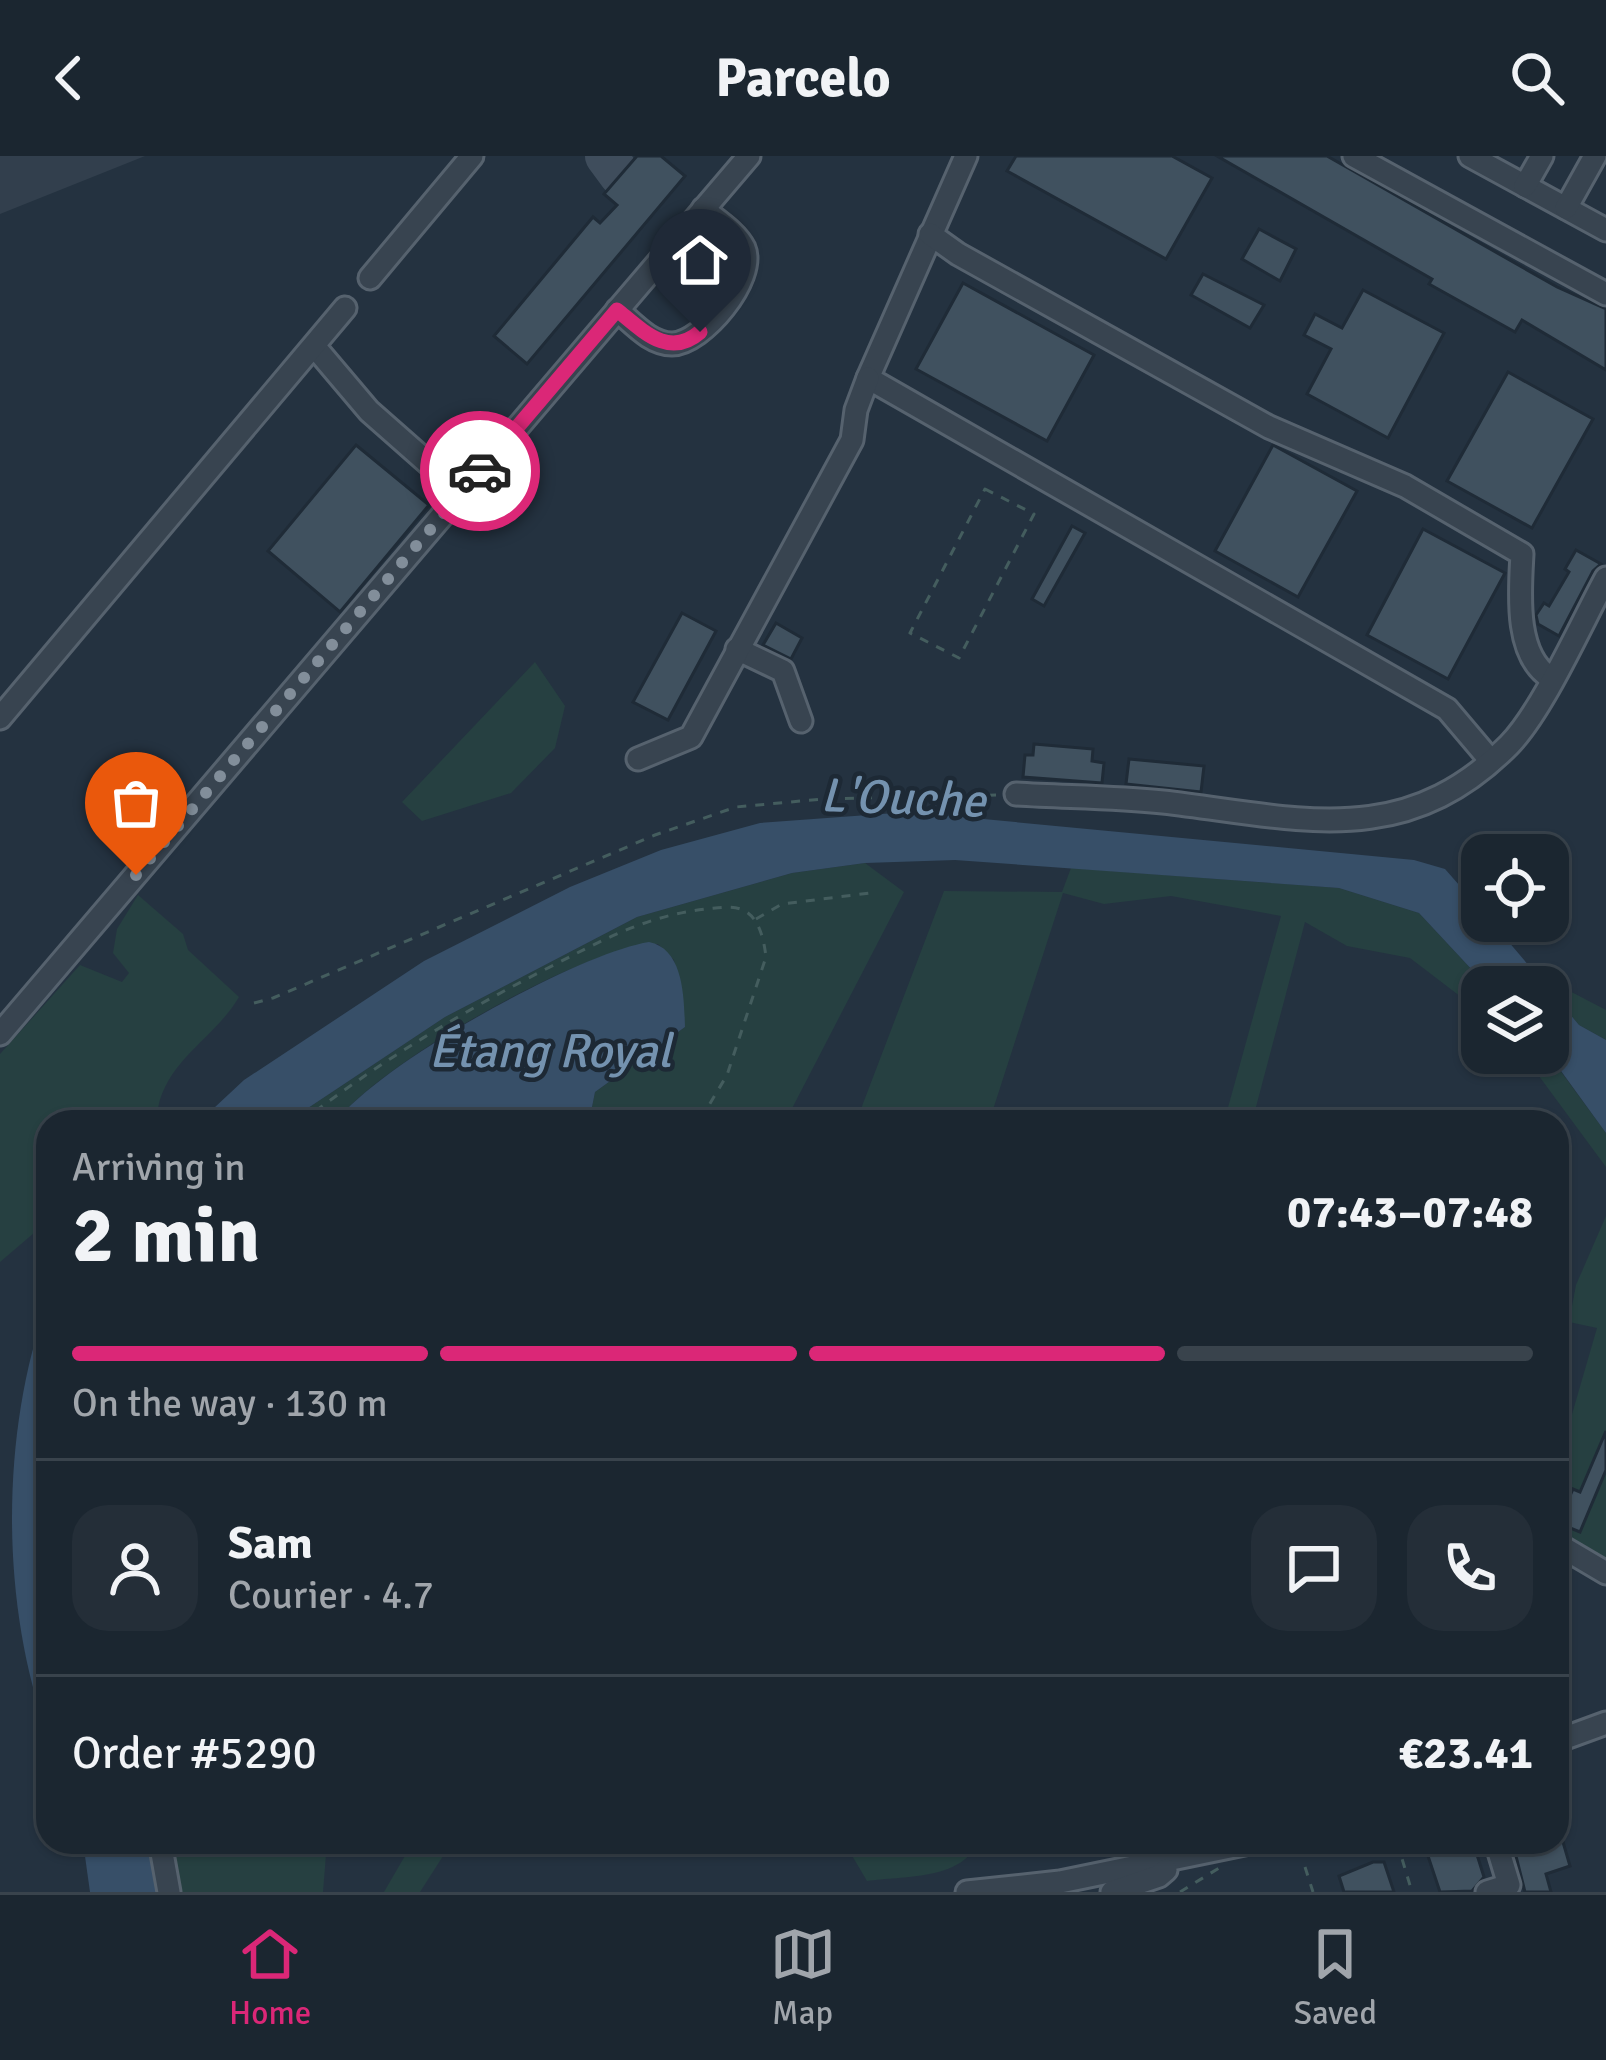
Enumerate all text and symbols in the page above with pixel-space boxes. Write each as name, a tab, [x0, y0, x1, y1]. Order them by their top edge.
icon: back	[36, 45, 102, 111]
text: Parcelo	[715, 45, 891, 112]
icon: search	[1504, 45, 1570, 111]
pin	[649, 209, 751, 332]
icon: home	[667, 227, 733, 293]
courier	[420, 411, 540, 531]
icon: car	[447, 438, 513, 504]
pin	[85, 752, 187, 875]
water label: L'Ouche	[819, 766, 988, 831]
icon: bag	[103, 770, 169, 836]
map controls	[1461, 834, 1569, 1074]
button: locate	[1461, 834, 1569, 942]
button: layers	[1461, 966, 1569, 1074]
water label: Étang Royal	[429, 1022, 674, 1081]
text: Arriving in	[72, 1143, 246, 1191]
text: 07:43–07:48	[1287, 1185, 1533, 1240]
text: 2 min	[72, 1188, 260, 1284]
text: On the way · 130 m	[72, 1379, 388, 1427]
button: person	[72, 1505, 198, 1631]
button: chat	[1251, 1505, 1377, 1631]
button: phone	[1407, 1505, 1533, 1631]
text: Sam	[228, 1516, 313, 1571]
text: Courier · 4.7	[228, 1571, 434, 1619]
text: Order #5290	[72, 1726, 317, 1781]
text: €23.41	[1399, 1726, 1533, 1781]
tab: Home	[229, 1921, 311, 2034]
tab: Map	[770, 1921, 836, 2034]
tab: Saved	[1294, 1921, 1377, 2034]

